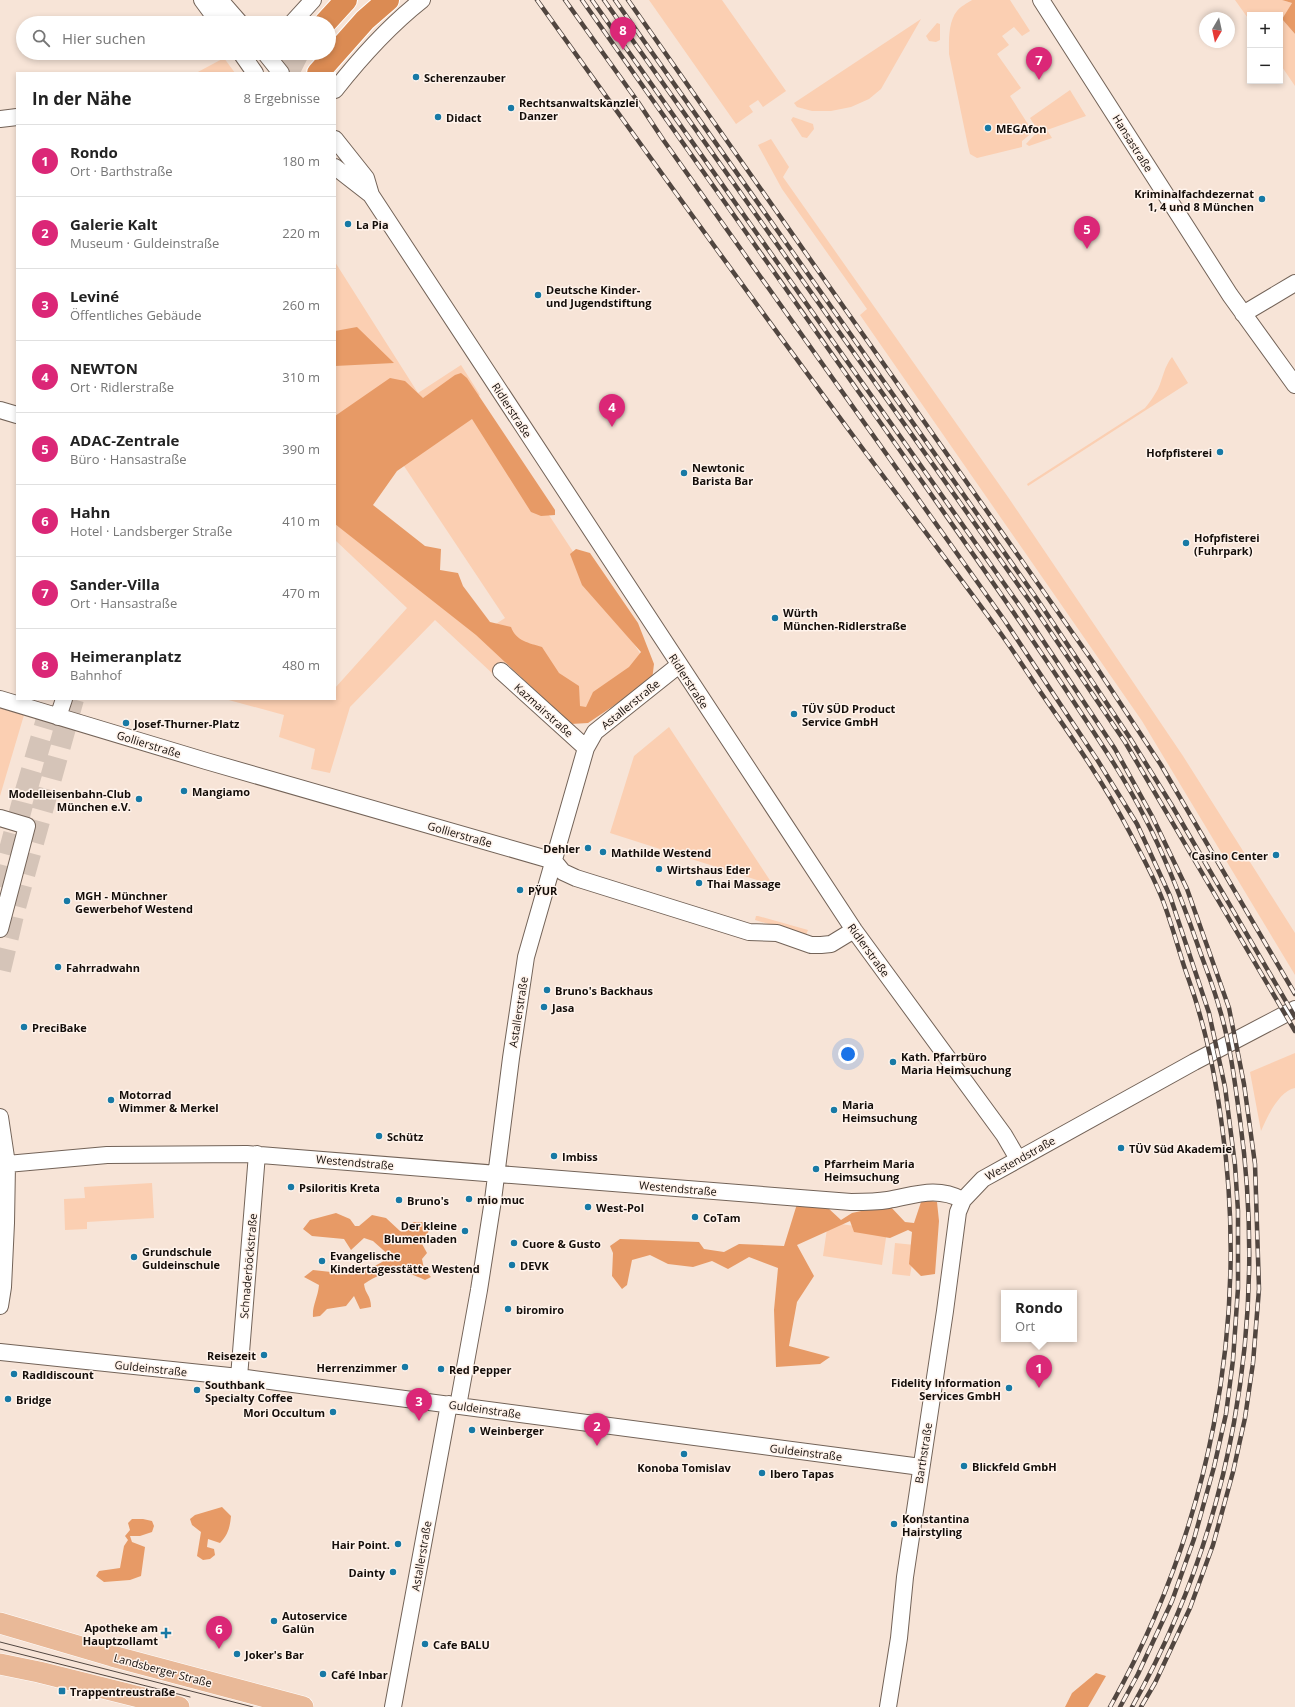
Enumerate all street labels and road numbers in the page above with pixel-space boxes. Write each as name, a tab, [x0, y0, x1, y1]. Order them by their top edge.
street label: Hansastraße	[1109, 111, 1157, 175]
street label: Ridlerstraße	[489, 380, 535, 440]
street label: Ridlerstraße	[666, 651, 712, 711]
street label: Astallerstraße	[598, 676, 662, 732]
street label: Kazmairstraße	[511, 680, 577, 740]
street label: Gollierstraße	[115, 727, 183, 761]
street label: Gollierstraße	[426, 818, 494, 850]
street label: Ridlerstraße	[845, 920, 893, 980]
street label: Astallerstraße	[505, 976, 531, 1048]
street label: Westendstraße	[982, 1133, 1058, 1183]
street label: Westendstraße	[316, 1151, 394, 1173]
street label: Westendstraße	[639, 1177, 717, 1199]
street label: Schnaderböckstraße	[236, 1213, 260, 1319]
street label: Guldeinstraße	[114, 1357, 188, 1379]
street label: Guldeinstraße	[448, 1397, 522, 1421]
street label: Barthstraße	[911, 1422, 935, 1484]
street label: Guldeinstraße	[769, 1440, 843, 1464]
street label: Astallerstraße	[407, 1520, 435, 1592]
street label: Landsberger Straße	[112, 1650, 214, 1690]

